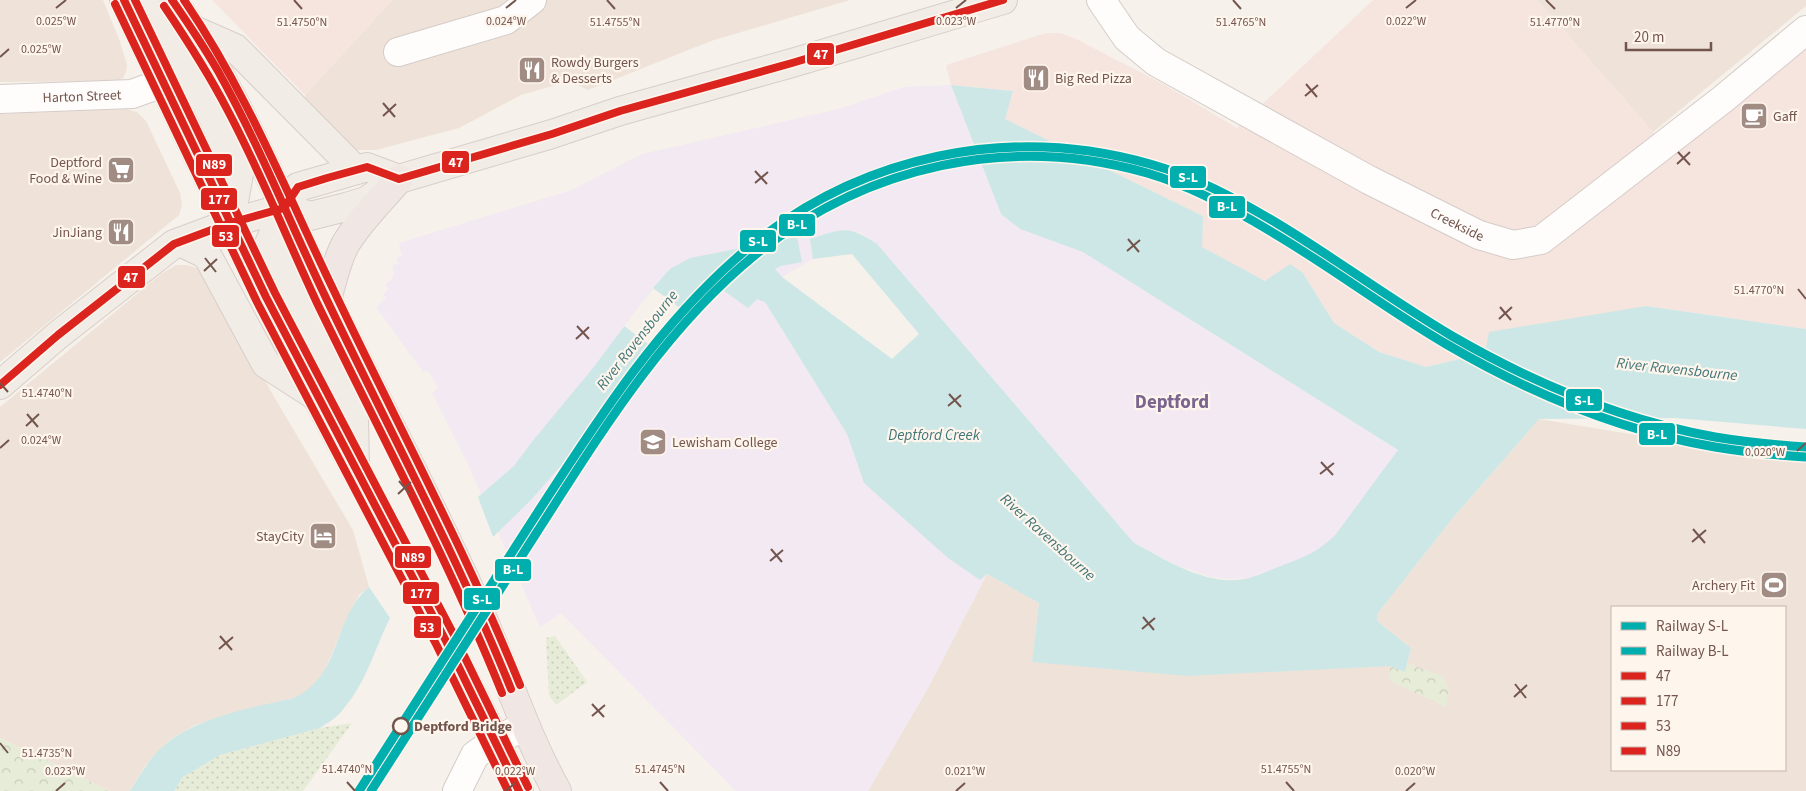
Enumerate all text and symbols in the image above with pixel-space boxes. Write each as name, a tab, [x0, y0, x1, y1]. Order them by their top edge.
text: 0.025°W	[36, 13, 77, 30]
text: 0.024°W	[486, 13, 527, 30]
text: 0.023°W	[936, 13, 977, 30]
text: 0.022°W	[1386, 13, 1427, 30]
text: 51.4750°N	[277, 14, 327, 31]
text: 51.4755°N	[590, 14, 640, 31]
text: 51.4765°N	[1216, 14, 1266, 31]
text: 51.4770°N	[1530, 14, 1580, 31]
scale bar	[1626, 20, 1711, 52]
text: 20 m	[1634, 27, 1664, 48]
text: 0.025°W	[21, 41, 62, 58]
line badge: 47	[806, 42, 835, 66]
text: 47	[814, 45, 828, 65]
place label: Rowdy Burgers & Desserts	[551, 53, 639, 89]
restaurant icon: Rowdy Burgers & Desserts	[517, 55, 547, 85]
restaurant icon: Big Red Pizza	[1021, 63, 1051, 93]
place label: Big Red Pizza	[1055, 69, 1132, 89]
street label: Harton Street	[42, 85, 122, 108]
cafe icon: Gaff	[1739, 101, 1769, 131]
place label: Gaff	[1773, 107, 1798, 127]
line badge: 47	[441, 150, 470, 174]
place label: Deptford Food & Wine	[29, 153, 102, 189]
line badge: N89	[195, 153, 233, 177]
text: 47	[449, 153, 463, 173]
supermarket icon: Deptford Food & Wine	[106, 155, 136, 185]
text: N89	[202, 155, 226, 175]
line badge: S-L	[1169, 165, 1207, 189]
text: S-L	[1178, 168, 1198, 188]
line badge: 177	[200, 187, 238, 211]
text: 177	[208, 190, 230, 210]
line badge: B-L	[1208, 195, 1246, 219]
text: B-L	[1217, 197, 1237, 217]
street label: Creekside	[1427, 203, 1486, 247]
line badge: B-L	[778, 213, 816, 237]
text: B-L	[787, 215, 807, 235]
restaurant icon: JinJiang	[106, 217, 136, 247]
place label: JinJiang	[52, 223, 102, 243]
line badge: 53	[211, 224, 240, 248]
text: 53	[219, 227, 233, 247]
line badge: S-L	[739, 229, 777, 253]
text: S-L	[748, 232, 768, 252]
line badge: 47	[117, 265, 146, 289]
text: 47	[124, 268, 138, 288]
text: 51.4770°N	[1734, 282, 1784, 299]
water label: River Ravensbourne	[592, 286, 683, 395]
water label: River Ravensbourne	[1615, 353, 1739, 386]
text: 51.4740°N	[22, 385, 72, 402]
line badge: S-L	[1565, 388, 1603, 412]
district label: Deptford	[1135, 389, 1209, 416]
text: S-L	[1574, 391, 1594, 411]
line badge: B-L	[1638, 422, 1676, 446]
water label: Deptford Creek	[888, 425, 981, 446]
text: B-L	[1647, 425, 1667, 445]
school or university icon: Lewisham College	[638, 427, 668, 457]
text: 0.024°W	[21, 432, 62, 449]
place label: Lewisham College	[672, 433, 777, 453]
text: 0.020°W	[1745, 444, 1786, 461]
water label: River Ravensbourne	[995, 489, 1100, 586]
hotel icon: StayCity	[308, 521, 338, 551]
place label: StayCity	[256, 527, 304, 547]
line badge: N89	[394, 545, 432, 569]
text: N89	[401, 548, 425, 568]
line badge: B-L	[494, 558, 532, 582]
text: B-L	[503, 560, 523, 580]
sports icon: Archery Fit	[1759, 570, 1789, 600]
place label: Archery Fit	[1692, 576, 1755, 596]
line badge: 177	[402, 581, 440, 605]
text: 177	[410, 584, 432, 604]
line badge: S-L	[463, 587, 501, 611]
text: S-L	[472, 590, 492, 610]
legend	[1611, 606, 1786, 771]
line badge: 53	[413, 615, 442, 639]
text: Railway S-L	[1656, 616, 1728, 637]
text: 53	[420, 618, 434, 638]
text: Railway B-L	[1656, 641, 1729, 662]
text: 47	[1656, 666, 1671, 687]
text: 177	[1656, 691, 1678, 712]
text: 53	[1656, 716, 1671, 737]
marker: Deptford Bridge	[392, 717, 410, 735]
place label: Deptford Bridge	[414, 717, 512, 737]
text: N89	[1656, 741, 1681, 762]
text: 51.4735°N	[22, 745, 72, 762]
text: 51.4740°N	[322, 761, 372, 778]
text: 51.4745°N	[635, 761, 685, 778]
text: 51.4755°N	[1261, 761, 1311, 778]
text: 0.023°W	[45, 763, 86, 780]
text: 0.022°W	[495, 763, 536, 780]
text: 0.021°W	[945, 763, 986, 780]
text: 0.020°W	[1395, 763, 1436, 780]

